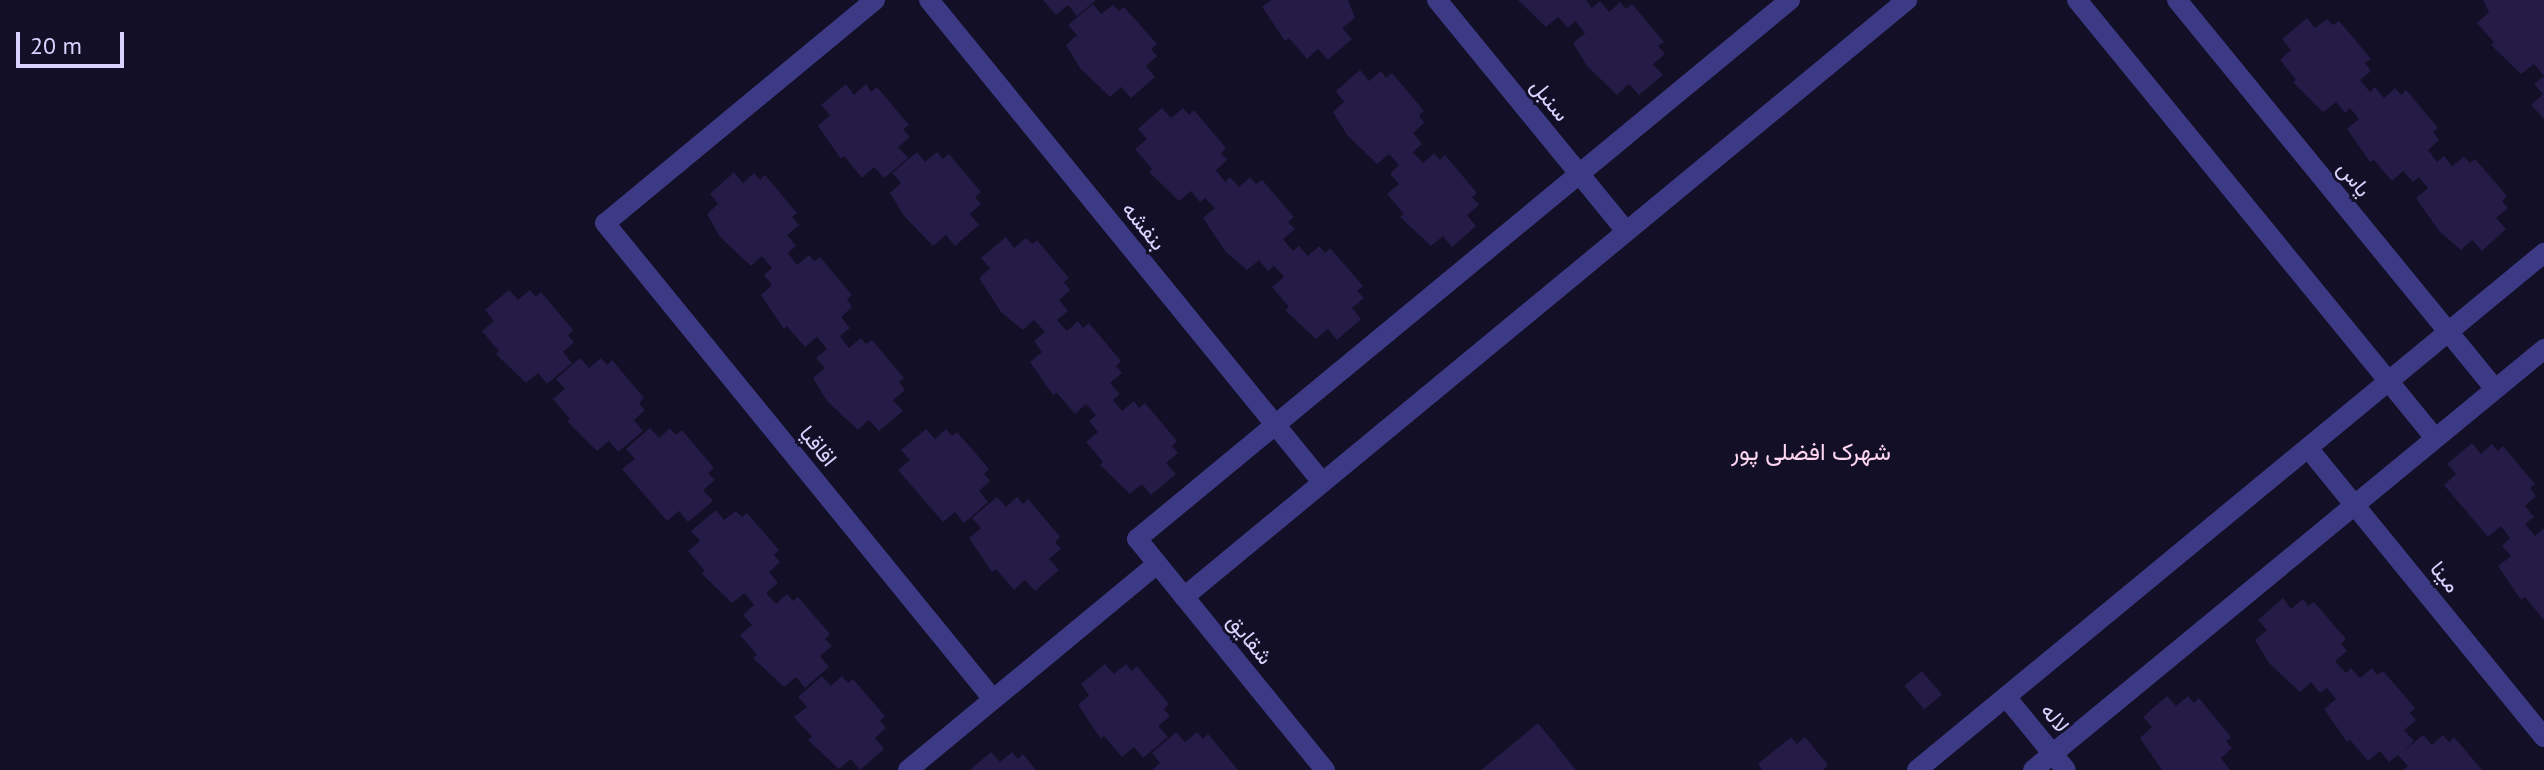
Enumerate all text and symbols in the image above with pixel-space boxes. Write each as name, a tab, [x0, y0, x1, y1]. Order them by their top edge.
scale bar	[20, 16, 128, 66]
text: 20 m	[30, 30, 82, 61]
street label: سنبل	[1525, 73, 1575, 127]
street label: یاس	[2332, 156, 2376, 202]
street label: بنفشه	[1116, 196, 1172, 256]
street label: اقاقیا	[794, 420, 842, 472]
district label: شهرک افضلی ‌پور	[1731, 438, 1891, 466]
street label: مینا	[2424, 556, 2466, 598]
street label: شقایق	[1222, 608, 1278, 670]
street label: لاله	[2035, 698, 2075, 738]

